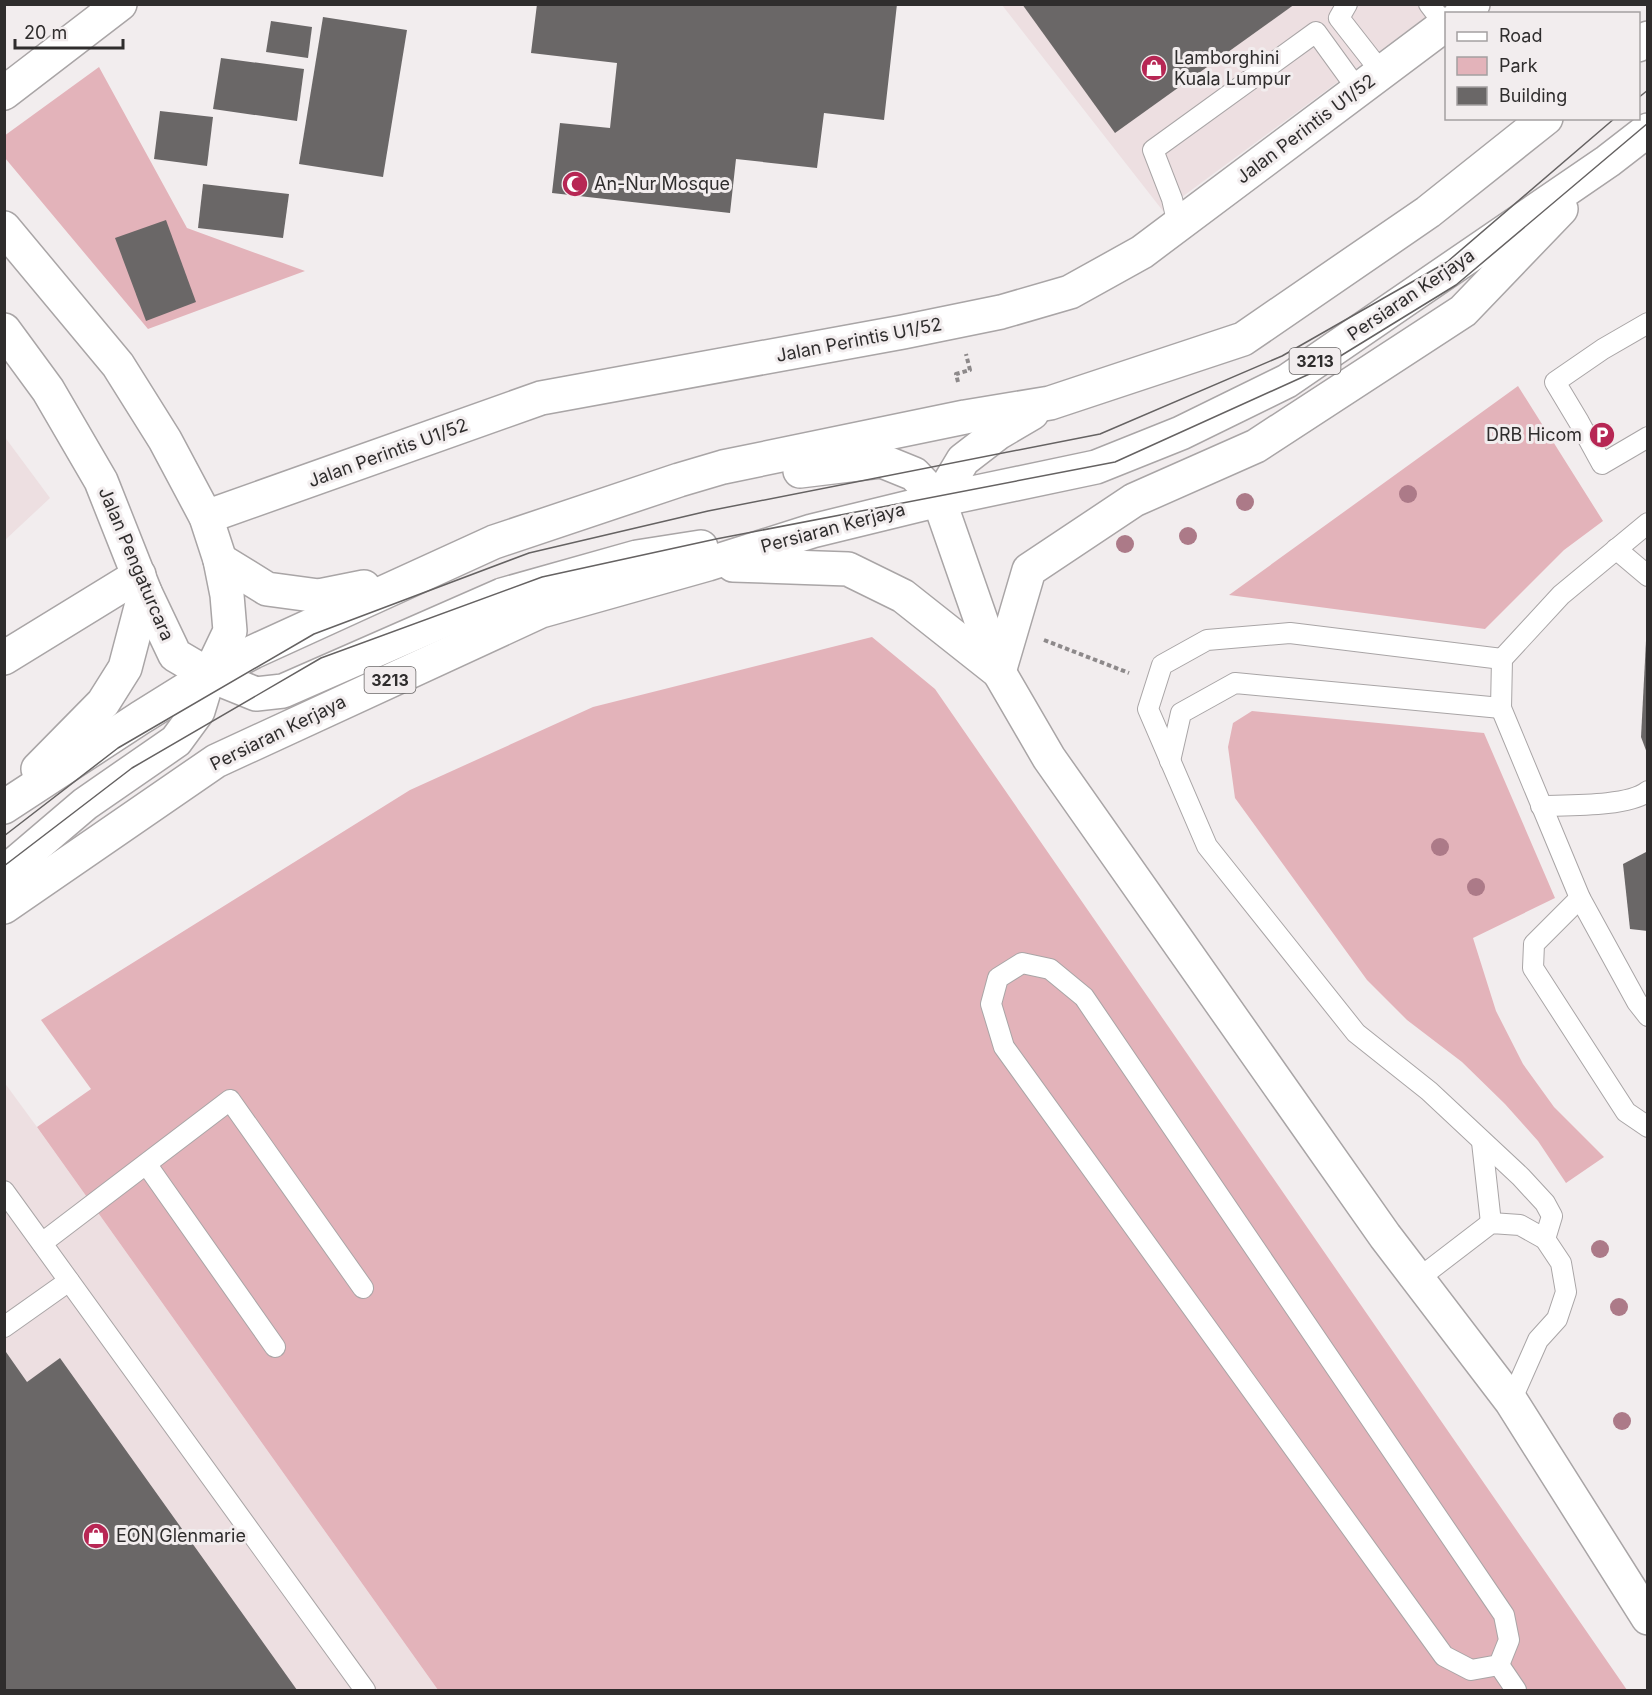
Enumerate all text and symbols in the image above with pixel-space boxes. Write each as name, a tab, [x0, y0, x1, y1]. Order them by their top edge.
scale bar	[15, 12, 123, 50]
legend	[1445, 12, 1640, 120]
text: 20 m	[24, 22, 67, 43]
text: Road	[1499, 25, 1542, 46]
place label: Lamborghini Kuala Lumpur	[1174, 47, 1291, 89]
shop icon: Lamborghini Kuala Lumpur	[1139, 53, 1169, 83]
text: Park	[1499, 55, 1538, 76]
street label: Jalan Perintis U1/52	[1232, 70, 1379, 188]
text: Building	[1499, 85, 1567, 106]
mosque icon: An-Nur Mosque	[560, 169, 590, 199]
place label: An-Nur Mosque	[594, 173, 730, 194]
street label: Persiaran Kerjaya	[1343, 244, 1478, 345]
street label: Jalan Perintis U1/52	[774, 313, 944, 366]
road number: 3213	[1290, 348, 1340, 374]
street label: Jalan Perintis U1/52	[305, 414, 471, 491]
parking icon: DRB Hicom	[1587, 420, 1617, 450]
place label: DRB Hicom	[1486, 424, 1582, 445]
street label: Jalan Pengaturcara	[95, 484, 178, 644]
street label: Persiaran Kerjaya	[758, 498, 907, 557]
road number: 3213	[364, 667, 416, 693]
street label: Persiaran Kerjaya	[206, 691, 349, 775]
shop icon: EON Glenmarie	[81, 1521, 111, 1551]
place label: EON Glenmarie	[116, 1525, 246, 1546]

